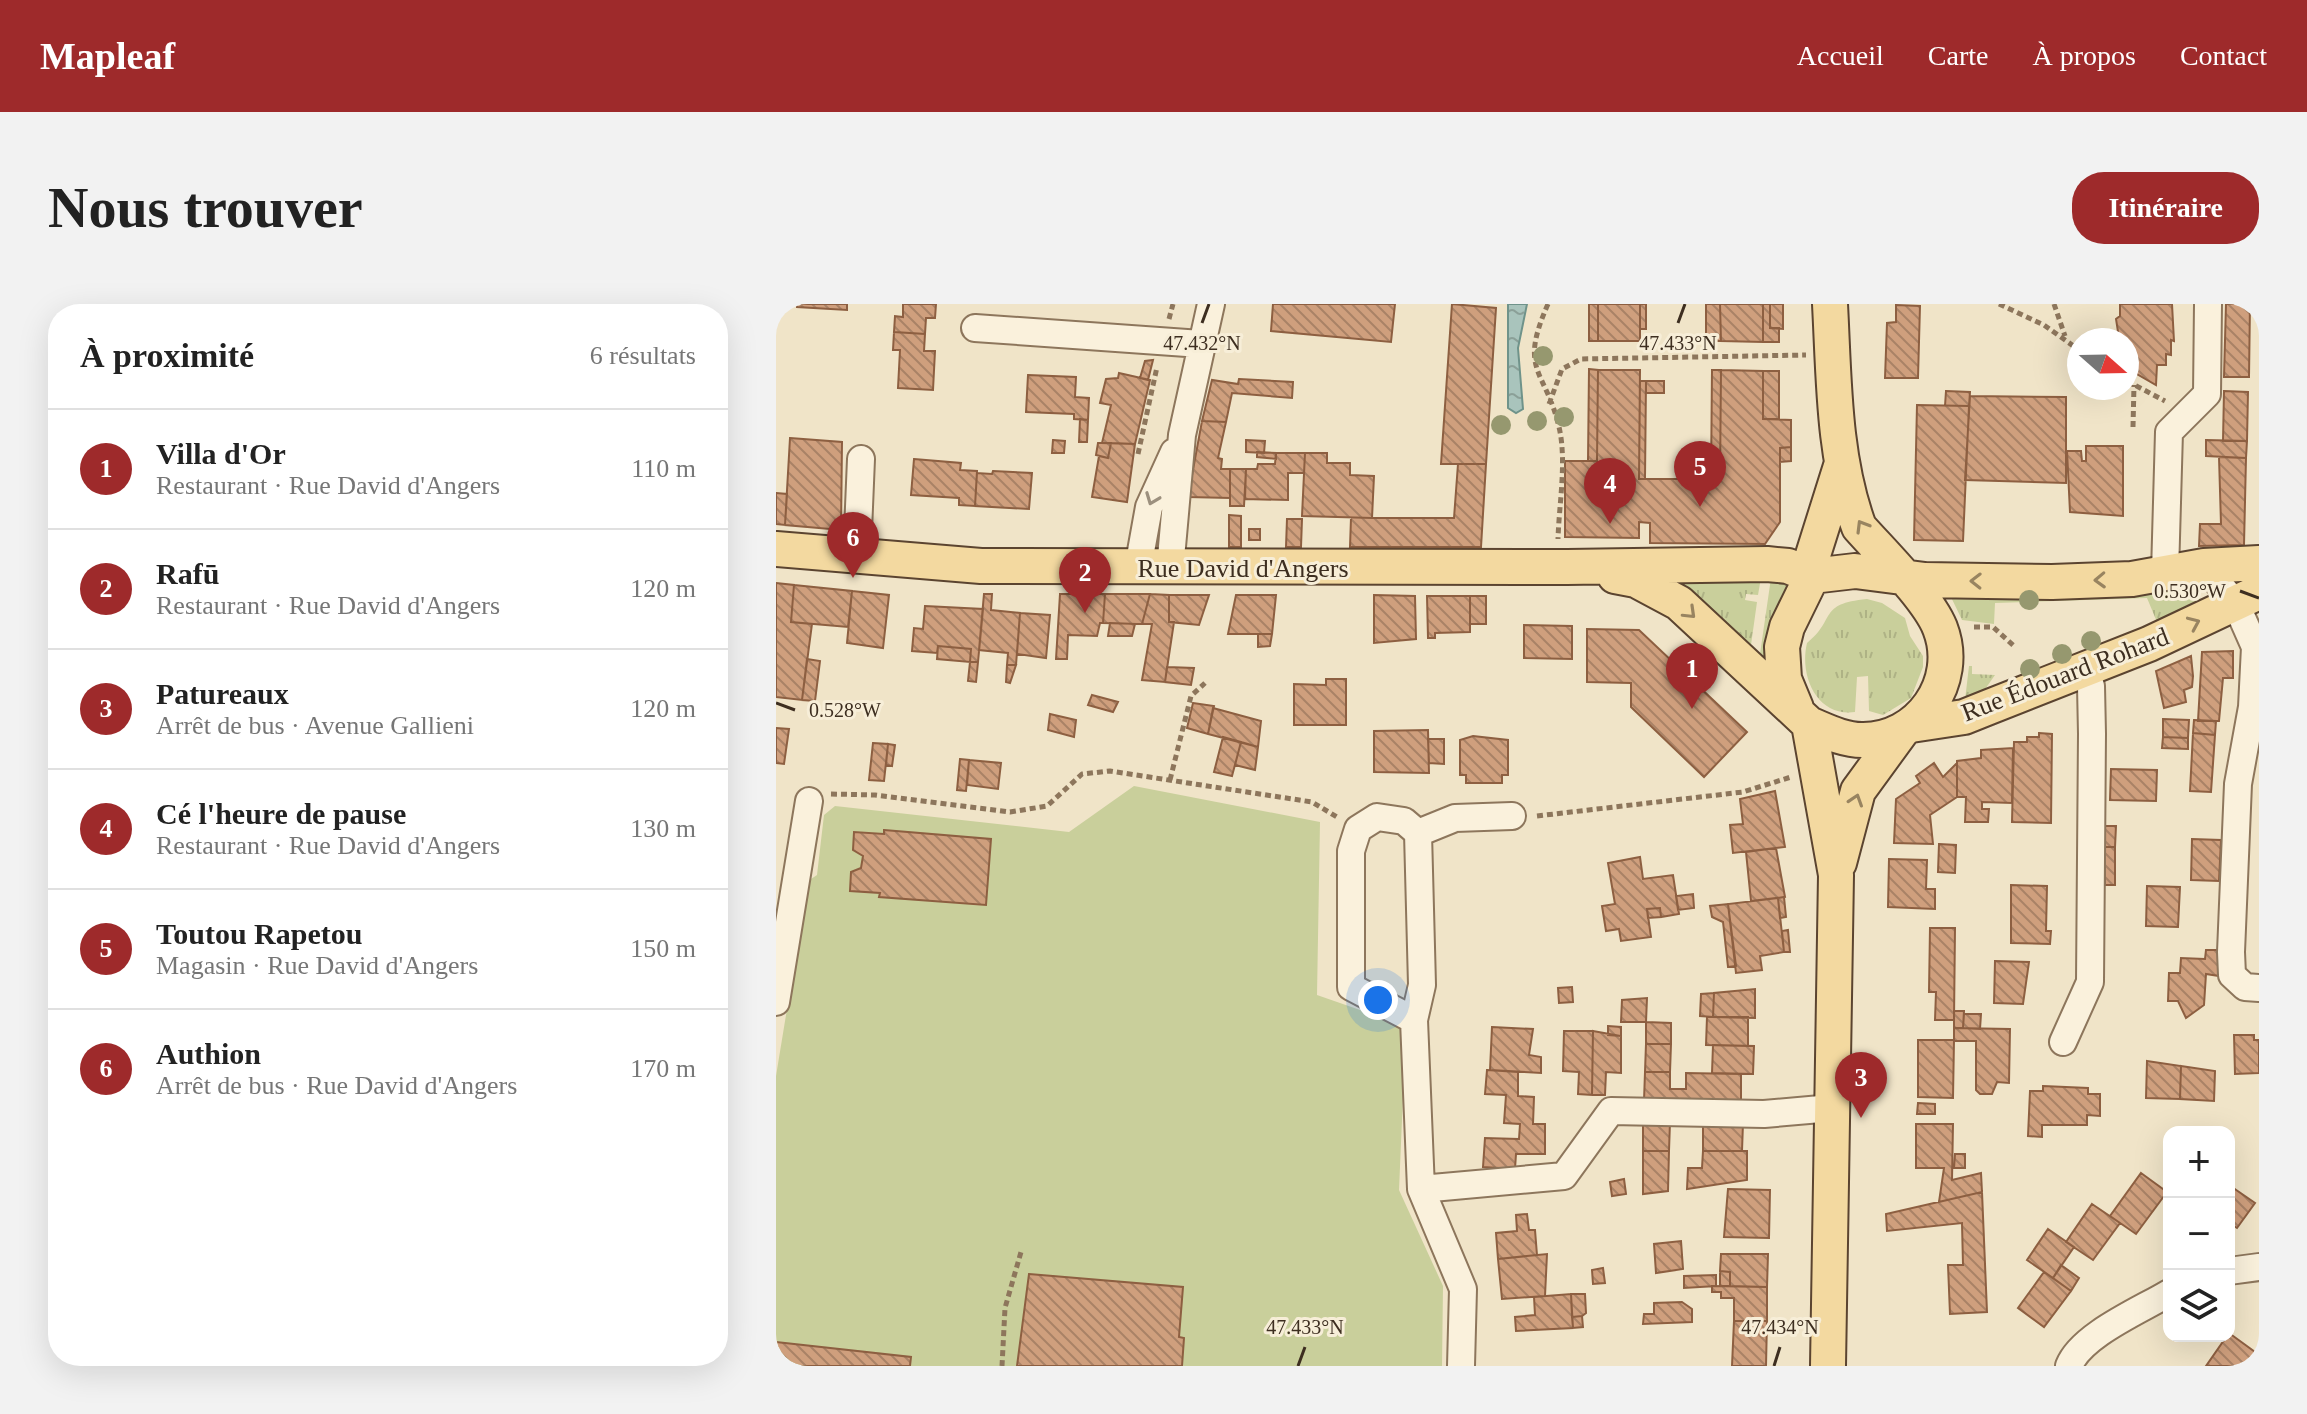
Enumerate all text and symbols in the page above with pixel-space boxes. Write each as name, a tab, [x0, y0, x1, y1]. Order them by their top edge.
text: Mapleaf	[40, 35, 175, 77]
text: Accueil	[1797, 40, 1884, 71]
text: Carte	[1928, 40, 1988, 71]
text: À propos	[2032, 40, 2136, 71]
text: Contact	[2180, 40, 2267, 71]
button: Itinéraire	[2072, 172, 2259, 244]
text: Nous trouver	[48, 177, 363, 239]
north arrow	[2067, 328, 2139, 400]
text: 47.432°N	[1163, 332, 1241, 354]
text: 47.433°N	[1639, 332, 1717, 354]
text: À proximité	[80, 337, 254, 374]
text: 6 résultats	[590, 341, 696, 370]
text: Villa d'Or	[156, 437, 286, 470]
pin: 5	[1674, 441, 1726, 507]
text: 1	[100, 454, 113, 483]
text: 110 m	[631, 454, 696, 483]
pin: 4	[1584, 458, 1636, 524]
text: Restaurant · Rue David d'Angers	[156, 471, 500, 500]
one-way arrow	[1146, 491, 1162, 505]
pin: 6	[827, 512, 879, 578]
one-way arrow	[1856, 520, 1872, 535]
pin: 2	[1059, 547, 1111, 613]
street label: Rue David d'Angers	[1137, 554, 1349, 583]
text: Rafū	[156, 557, 219, 590]
one-way arrow	[1969, 572, 1982, 589]
one-way arrow	[2093, 572, 2106, 589]
text: 2	[100, 574, 113, 603]
text: 120 m	[630, 574, 696, 603]
text: 0.530°W	[2154, 580, 2226, 602]
text: Restaurant · Rue David d'Angers	[156, 591, 500, 620]
one-way arrow	[1681, 604, 1695, 618]
one-way arrow	[2185, 617, 2200, 633]
street label: Rue Édouard Rohard	[1958, 622, 2173, 727]
pin: 1	[1666, 643, 1718, 709]
text: Patureaux	[156, 677, 289, 710]
text: 3	[100, 694, 113, 723]
text: 120 m	[630, 694, 696, 723]
text: 0.528°W	[809, 699, 881, 721]
text: Arrêt de bus · Avenue Gallieni	[156, 711, 474, 740]
one-way arrow	[1847, 793, 1863, 807]
text: Cé l'heure de pause	[156, 797, 406, 830]
text: 4	[100, 814, 113, 843]
text: 130 m	[630, 814, 696, 843]
text: Restaurant · Rue David d'Angers	[156, 831, 500, 860]
text: Toutou Rapetou	[156, 917, 362, 950]
text: 5	[100, 934, 113, 963]
text: 150 m	[630, 934, 696, 963]
text: Magasin · Rue David d'Angers	[156, 951, 478, 980]
your location	[1358, 980, 1398, 1020]
text: Authion	[156, 1037, 261, 1070]
pin: 3	[1835, 1052, 1887, 1118]
text: 6	[100, 1054, 113, 1083]
text: 170 m	[630, 1054, 696, 1083]
text: Arrêt de bus · Rue David d'Angers	[156, 1071, 517, 1100]
map controls	[2163, 1126, 2235, 1342]
button: +	[2163, 1126, 2235, 1198]
button: −	[2163, 1198, 2235, 1270]
button: layers	[2163, 1270, 2235, 1342]
text: 47.433°N	[1266, 1316, 1344, 1338]
text: 47.434°N	[1741, 1316, 1819, 1338]

